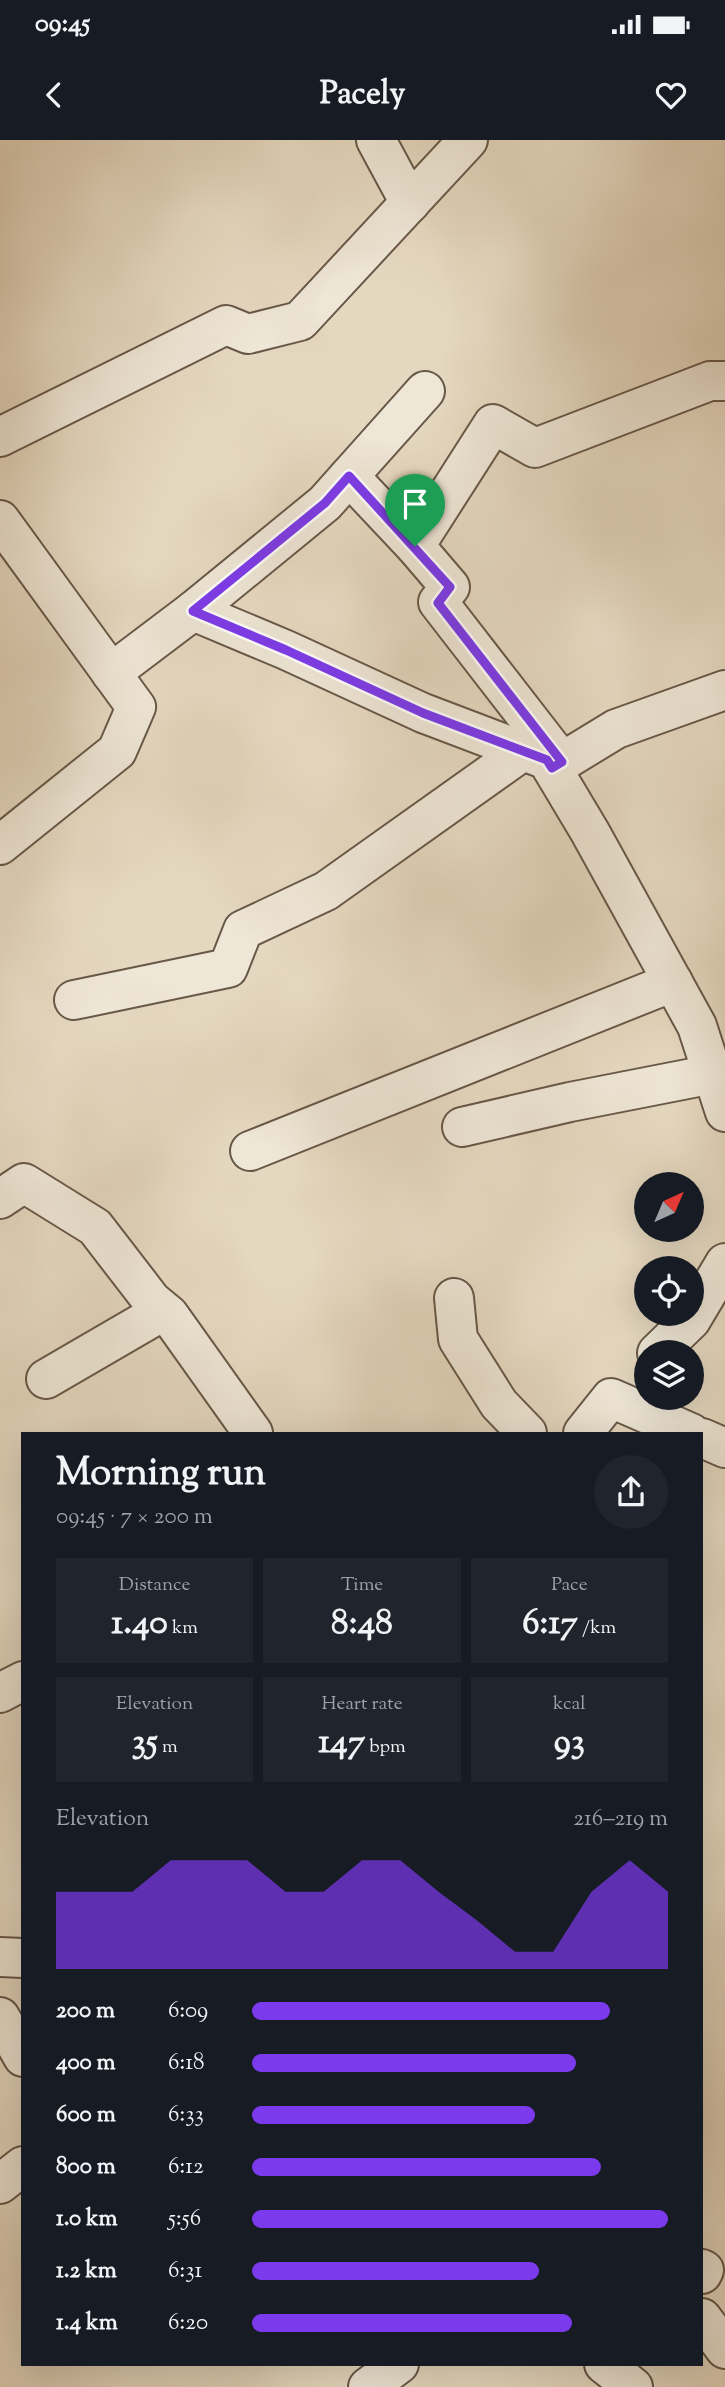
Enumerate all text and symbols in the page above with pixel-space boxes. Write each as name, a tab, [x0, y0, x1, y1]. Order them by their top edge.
text: 09:45	[35, 6, 90, 43]
text: Pacely	[320, 72, 405, 118]
icon: back	[35, 76, 73, 114]
icon: heart	[652, 76, 690, 114]
pin	[385, 474, 445, 546]
icon: arrive	[396, 485, 434, 523]
north arrow	[634, 1172, 704, 1242]
map controls	[634, 1172, 704, 1410]
button: locate	[634, 1256, 704, 1326]
button: layers	[634, 1340, 704, 1410]
text: Morning run	[56, 1448, 266, 1502]
button: share	[594, 1455, 668, 1529]
text: 09:45 · 7 × 200 m	[56, 1501, 213, 1534]
text: Distance	[119, 1572, 190, 1599]
text: Time	[341, 1572, 383, 1599]
text: Pace	[551, 1572, 588, 1599]
text: 1.40	[111, 1599, 168, 1650]
text: 8:48	[331, 1599, 393, 1650]
text: 6:17	[522, 1599, 578, 1650]
text: km	[168, 1615, 198, 1642]
text: /km	[578, 1615, 616, 1642]
text: Elevation	[116, 1691, 193, 1718]
text: Heart rate	[321, 1691, 403, 1718]
text: kcal	[553, 1691, 586, 1718]
text: 35	[132, 1718, 158, 1769]
text: 147	[318, 1718, 365, 1769]
text: 93	[554, 1718, 585, 1769]
text: m	[158, 1734, 178, 1761]
text: bpm	[365, 1734, 406, 1761]
text: Elevation	[56, 1803, 149, 1836]
text: 216–219 m	[573, 1803, 668, 1836]
text: 200 m	[56, 1995, 115, 2028]
text: 6:09	[168, 1995, 208, 2028]
text: 400 m	[56, 2047, 116, 2080]
text: 6:18	[168, 2047, 205, 2080]
text: 600 m	[56, 2099, 116, 2132]
text: 6:33	[168, 2099, 204, 2132]
text: 800 m	[56, 2151, 116, 2184]
text: 6:12	[168, 2151, 204, 2184]
text: 1.0 km	[56, 2203, 118, 2236]
text: 5:56	[168, 2203, 201, 2236]
text: 1.2 km	[56, 2255, 117, 2288]
text: 6:31	[168, 2255, 202, 2288]
text: 1.4 km	[56, 2307, 118, 2340]
text: 6:20	[168, 2307, 208, 2340]

